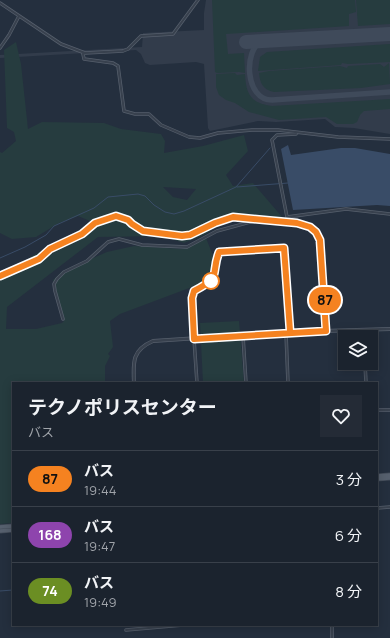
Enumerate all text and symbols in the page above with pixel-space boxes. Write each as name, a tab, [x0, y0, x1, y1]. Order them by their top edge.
unlabelled marker	[202, 272, 220, 290]
line badge: 87	[307, 287, 343, 313]
text: 87	[317, 290, 333, 309]
map controls	[338, 330, 378, 370]
button: layers	[338, 330, 378, 370]
text: テクノポリスセンター	[28, 394, 217, 420]
button: heart	[320, 395, 362, 437]
text: バス	[28, 423, 54, 441]
text: バス	[84, 460, 114, 481]
text: 87	[42, 469, 58, 488]
text: 3 分	[336, 469, 362, 490]
text: 19:44	[84, 481, 116, 499]
text: バス	[84, 516, 114, 537]
text: 168	[38, 525, 62, 544]
text: 6 分	[335, 525, 362, 546]
text: 19:47	[84, 537, 115, 555]
text: バス	[84, 572, 114, 593]
text: 74	[42, 581, 58, 600]
text: 8 分	[335, 581, 362, 602]
text: 19:49	[84, 593, 117, 611]

